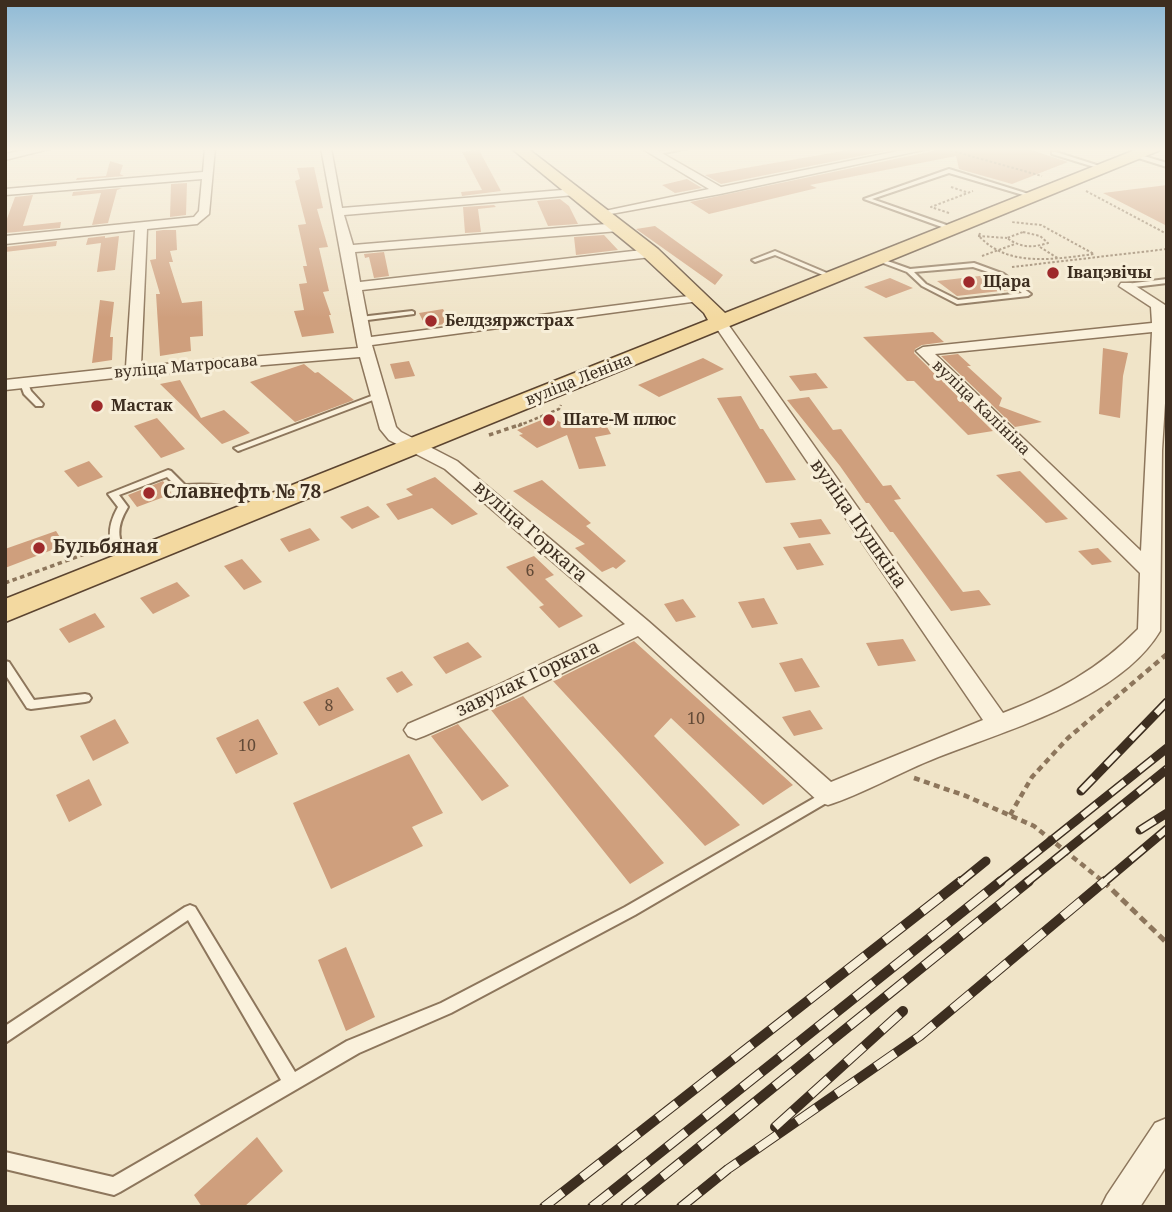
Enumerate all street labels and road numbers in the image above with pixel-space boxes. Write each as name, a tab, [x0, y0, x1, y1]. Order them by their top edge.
street label: вуліца Леніна	[523, 350, 635, 410]
street label: вуліца Матросава	[113, 351, 259, 383]
street label: вуліца Калініна	[928, 356, 1034, 460]
street label: вуліца Пушкіна	[805, 455, 911, 593]
street label: вуліца Горкага	[468, 476, 592, 588]
street label: завулак Горкага	[453, 636, 603, 722]

